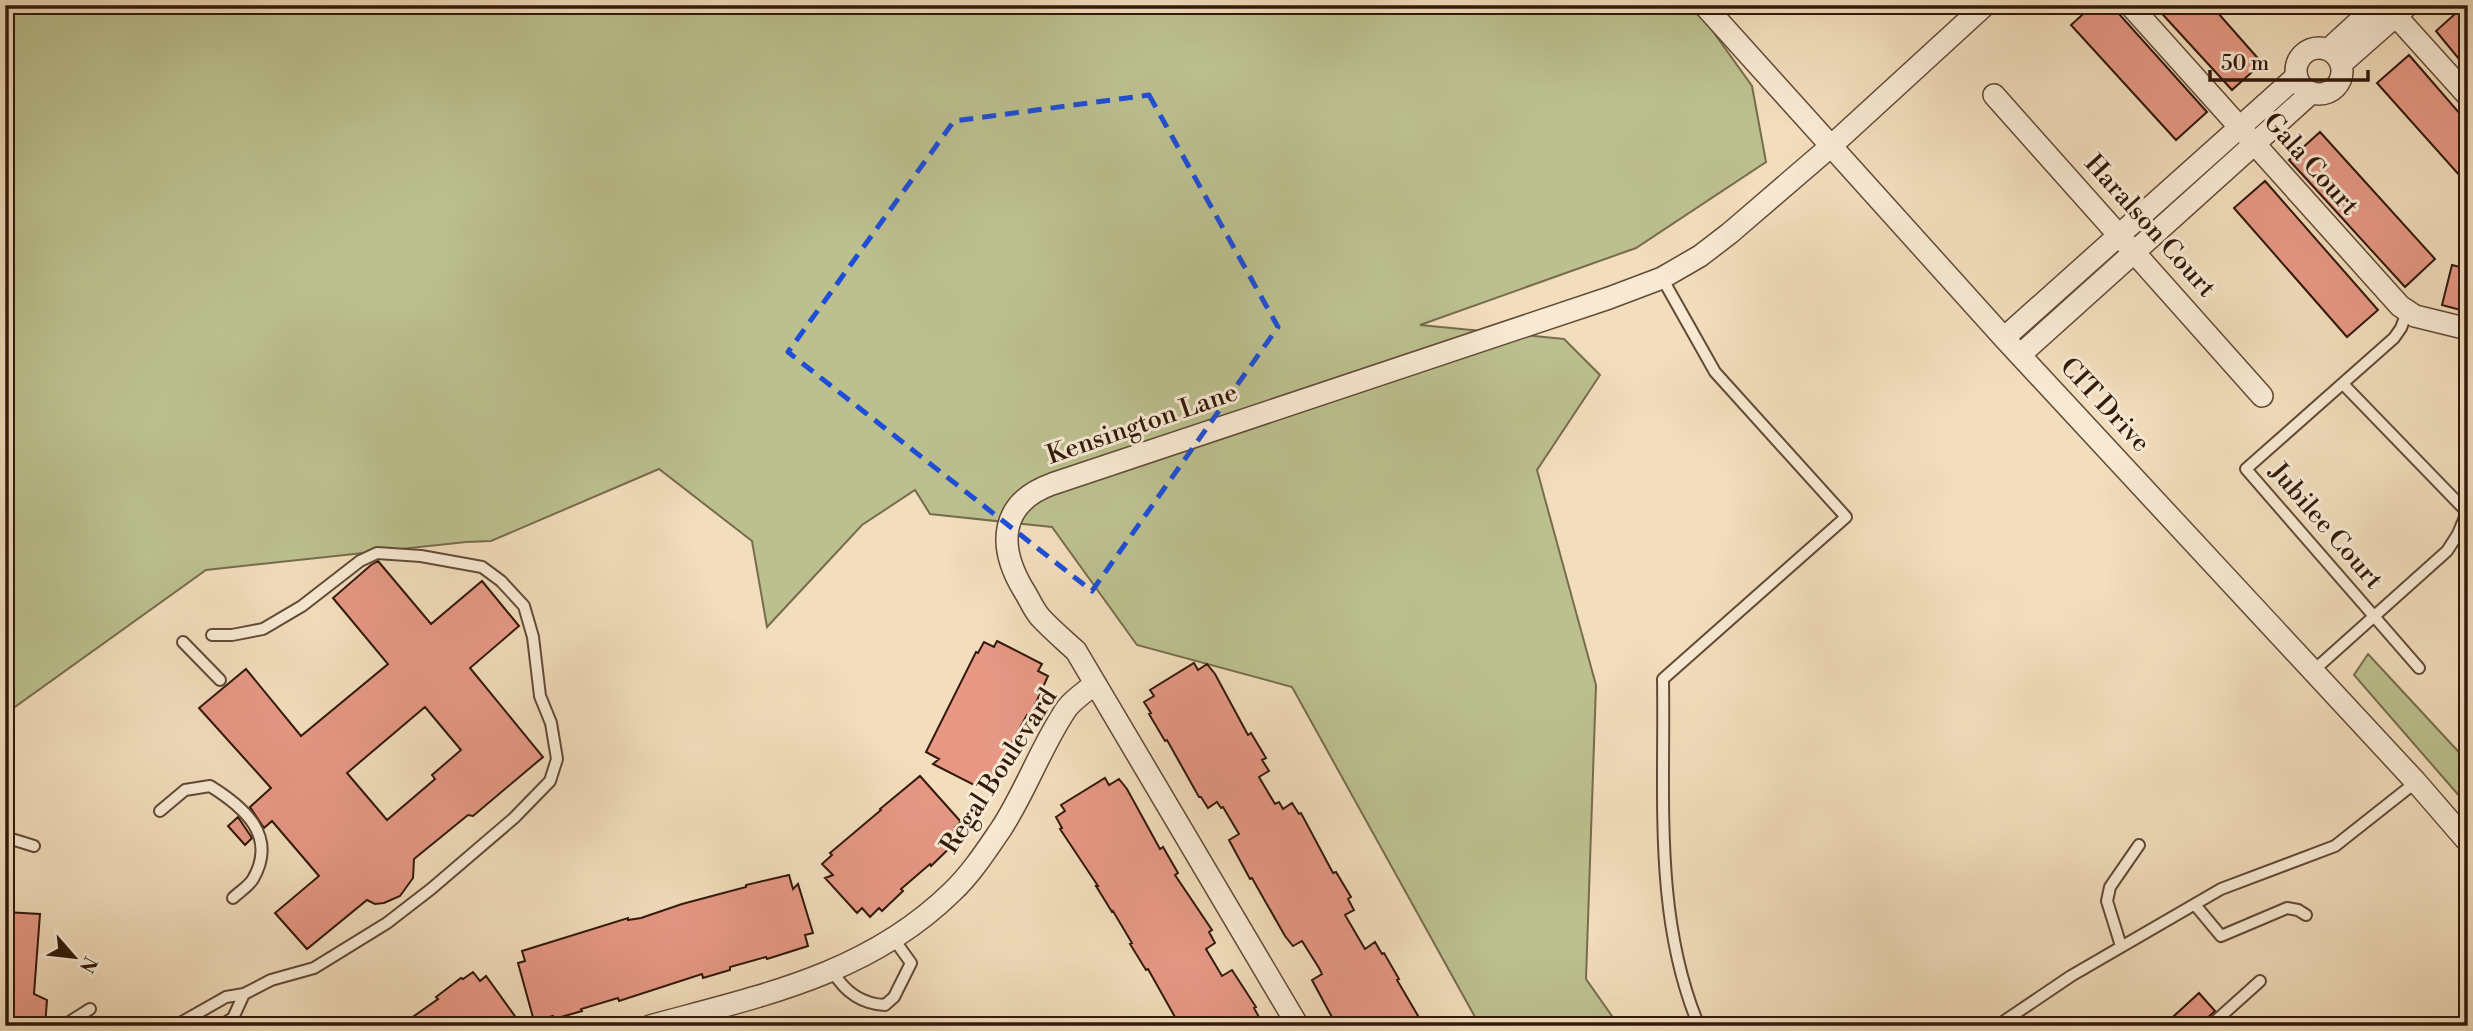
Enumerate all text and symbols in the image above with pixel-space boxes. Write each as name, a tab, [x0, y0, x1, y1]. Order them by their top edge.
scale bar	[2210, 38, 2368, 82]
text: 50 m	[2221, 51, 2269, 77]
street label: Gala Court	[2257, 106, 2365, 222]
street label: Haralson Court	[2077, 148, 2223, 304]
street label: CIT Drive	[2053, 351, 2157, 459]
street label: Kensington Lane	[1042, 376, 1242, 472]
street label: Jubilee Court	[2262, 455, 2390, 596]
street label: Regal Boulevard	[934, 682, 1064, 860]
north arrow	[38, 922, 108, 992]
text: N	[74, 952, 102, 977]

